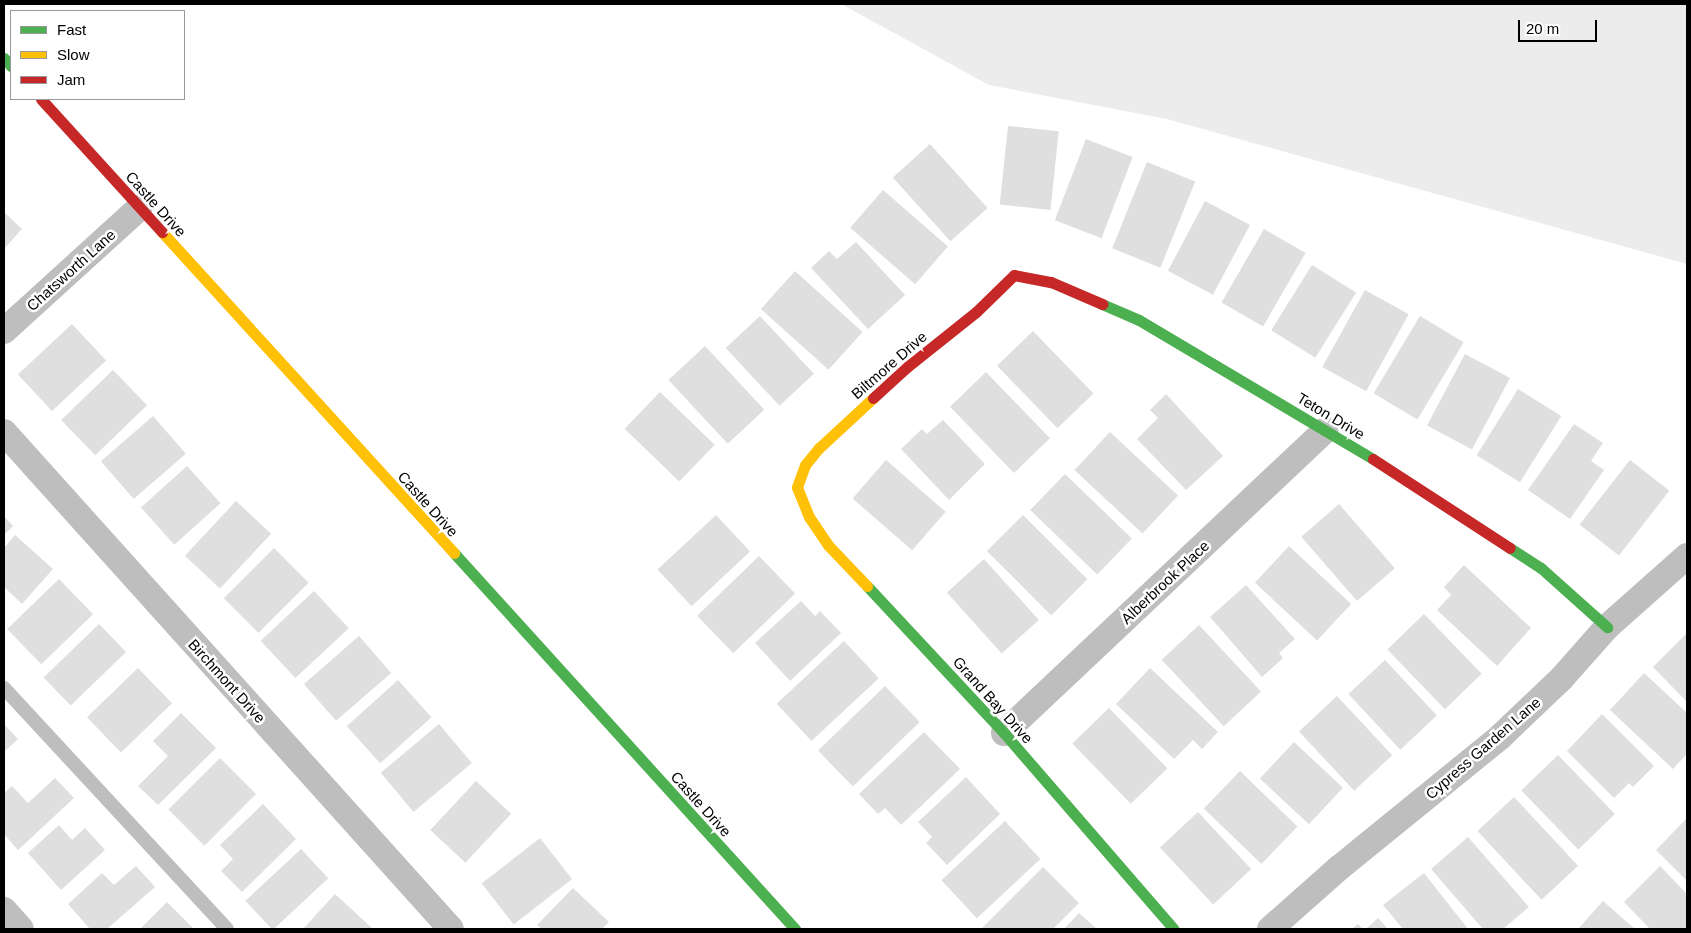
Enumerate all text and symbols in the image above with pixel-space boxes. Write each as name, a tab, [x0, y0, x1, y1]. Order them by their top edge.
legend	[10, 10, 185, 100]
scale bar	[1521, 10, 1600, 42]
text: 20 m	[1526, 20, 1559, 37]
text: Fast	[57, 21, 86, 38]
text: Slow	[57, 46, 90, 63]
text: Jam	[57, 71, 85, 88]
street label: Castle Drive	[122, 168, 190, 240]
street label: Chatsworth Lane	[23, 225, 119, 315]
street label: Biltmore Drive	[848, 327, 930, 403]
street label: Teton Drive	[1294, 389, 1368, 443]
street label: Castle Drive	[394, 468, 462, 540]
street label: Alberbrook Place	[1117, 536, 1213, 628]
street label: Birchmont Drive	[185, 635, 269, 727]
street label: Grand Bay Drive	[949, 653, 1037, 747]
street label: Cypress Garden Lane	[1422, 693, 1544, 803]
street label: Castle Drive	[667, 768, 735, 840]

